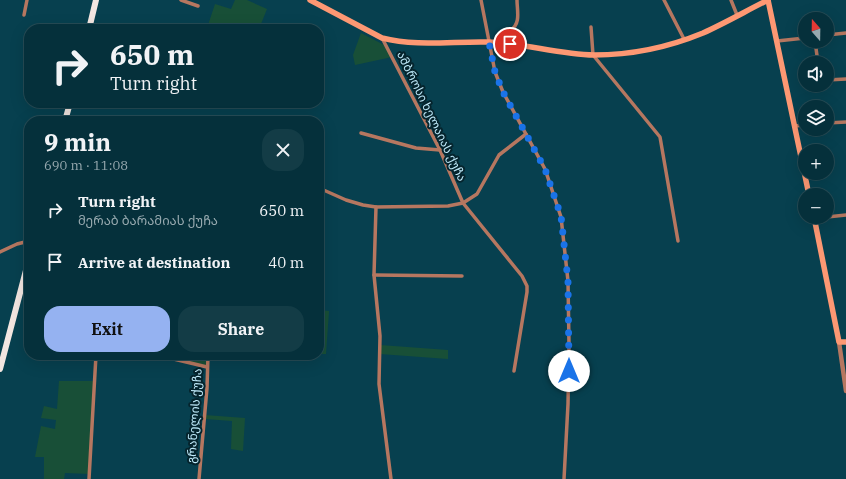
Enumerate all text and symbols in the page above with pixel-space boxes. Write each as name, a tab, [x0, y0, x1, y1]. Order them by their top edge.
north arrow	[798, 12, 834, 48]
map controls	[798, 12, 834, 224]
pin	[493, 27, 527, 61]
icon: arrive	[499, 33, 521, 55]
text: 650 m	[110, 36, 194, 73]
icon: right	[44, 40, 96, 92]
street label: ამბროსი ხელაიას ქუჩა	[393, 49, 470, 184]
button: sound	[798, 56, 834, 92]
text: Turn right	[110, 72, 197, 95]
button: layers	[798, 100, 834, 136]
text: 9 min	[44, 126, 111, 158]
button: close	[262, 129, 304, 171]
button: +	[798, 144, 834, 180]
text: 690 m · 11:08	[44, 157, 128, 174]
button: −	[798, 188, 834, 224]
text: Turn right	[78, 192, 156, 211]
icon: right	[44, 199, 66, 221]
text: 650 m	[259, 201, 304, 220]
text: მერაბ ბარამიას ქუჩა	[78, 212, 218, 229]
icon: arrive	[44, 251, 66, 273]
text: Arrive at destination	[78, 253, 230, 272]
text: 40 m	[268, 253, 304, 272]
button: Exit	[44, 306, 170, 352]
button: Share	[178, 306, 304, 352]
position arrow	[548, 350, 590, 392]
street label: გრანელის ქუჩა	[183, 368, 206, 464]

